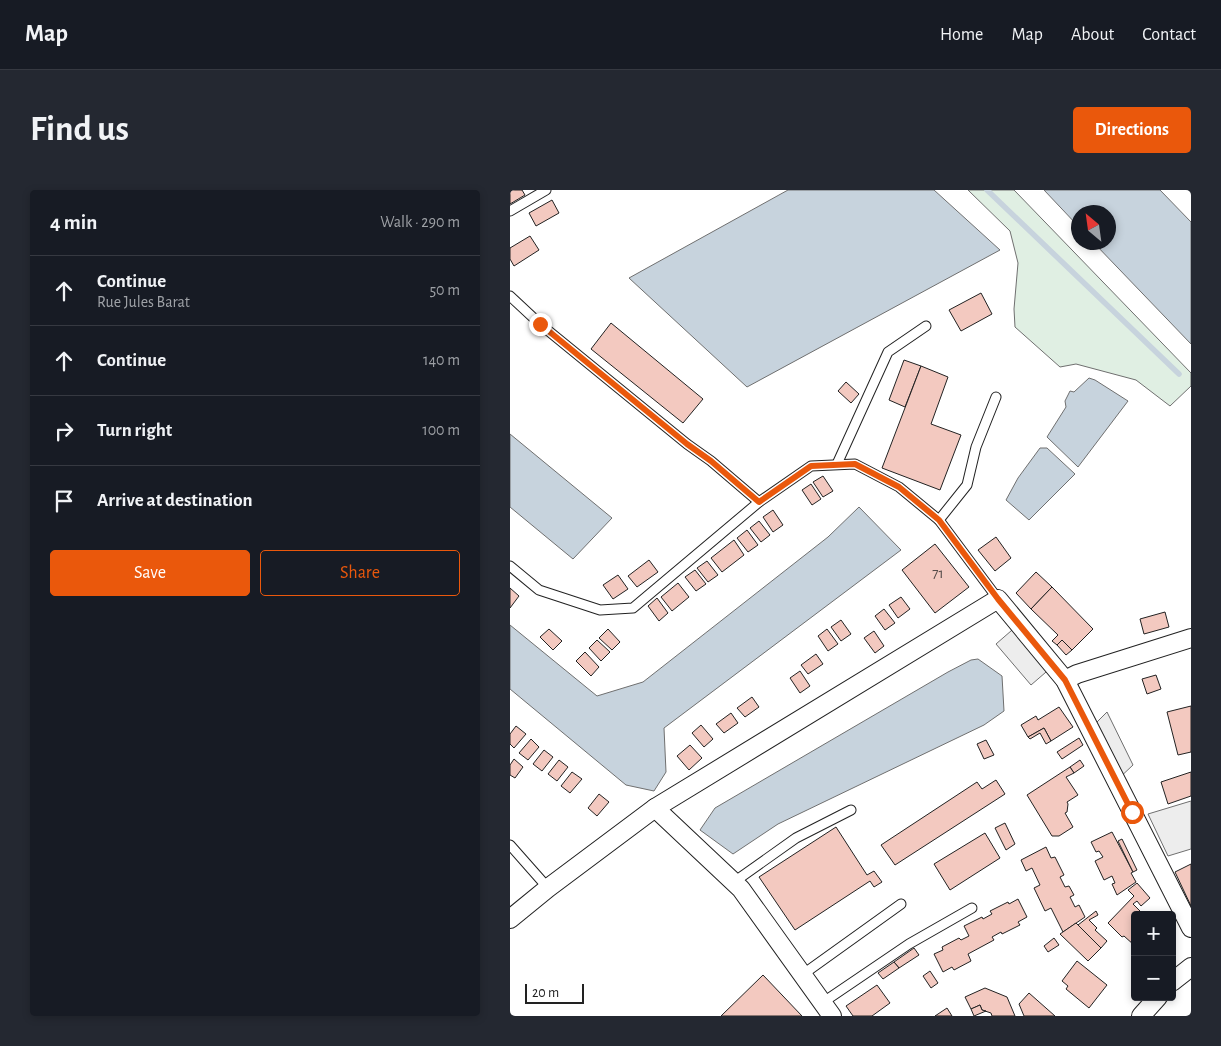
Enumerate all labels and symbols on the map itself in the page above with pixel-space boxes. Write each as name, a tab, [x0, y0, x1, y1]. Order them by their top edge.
north arrow	[1071, 205, 1116, 250]
route end	[529, 313, 552, 336]
house number: 71	[932, 566, 944, 581]
route start	[1121, 801, 1144, 824]
scale bar	[525, 981, 584, 1004]

